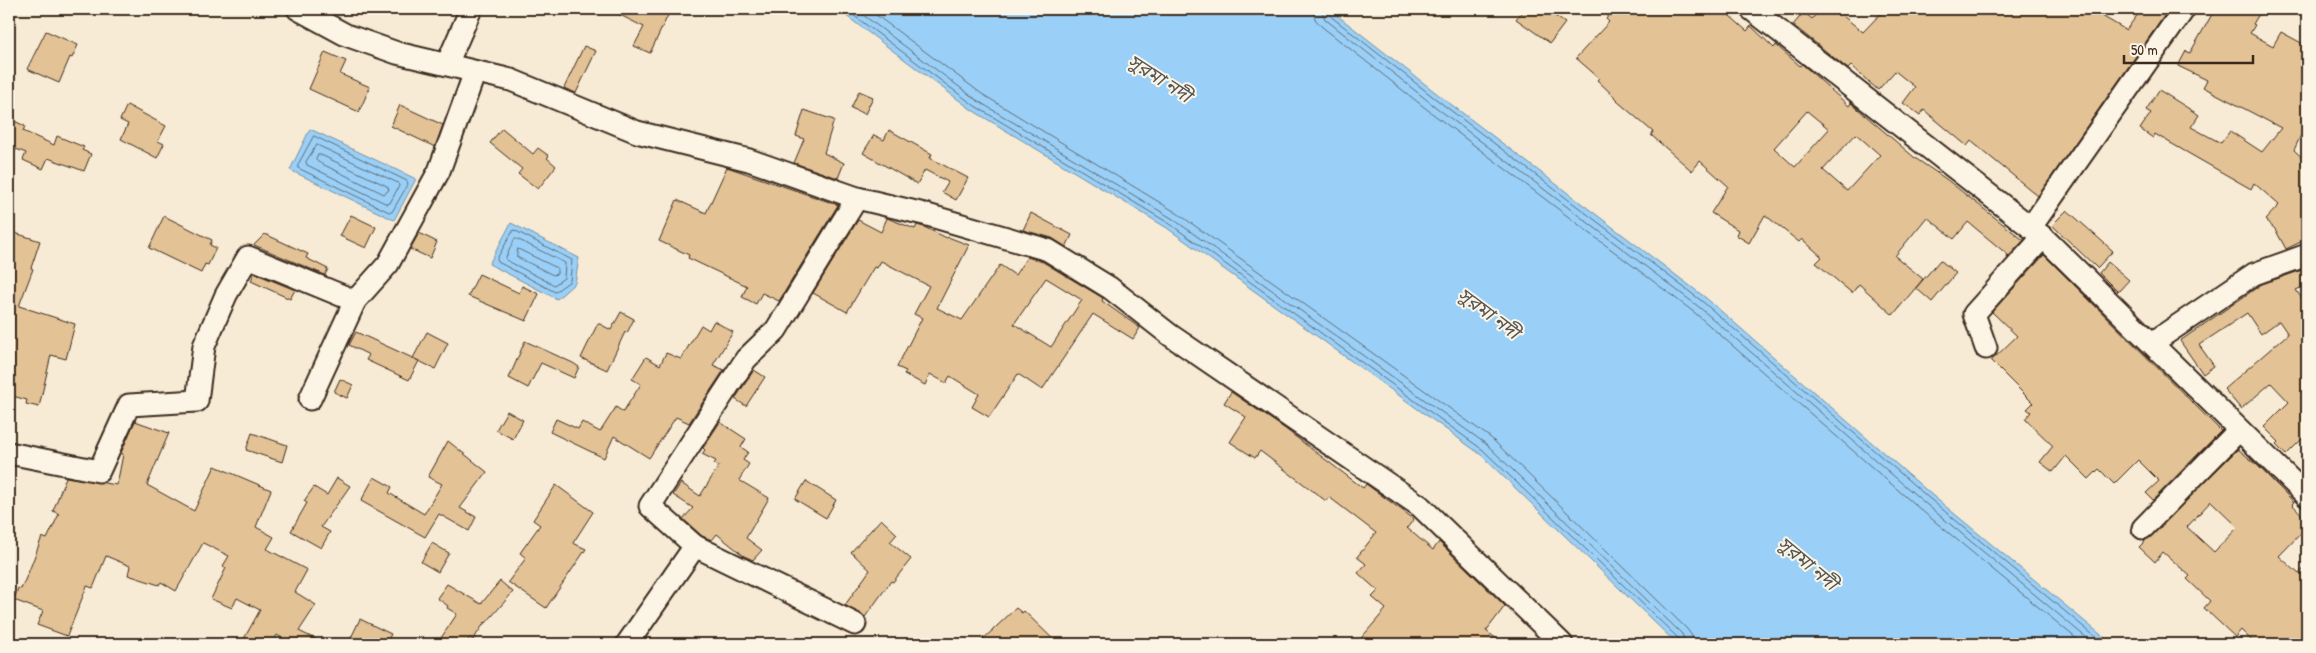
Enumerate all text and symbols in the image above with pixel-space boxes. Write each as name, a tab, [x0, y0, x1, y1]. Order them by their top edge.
scale bar	[2124, 32, 2252, 64]
text: 50 m	[2131, 39, 2158, 60]
water label: সুরমা নদী	[1123, 48, 1200, 110]
water label: সুরমা নদী	[1453, 281, 1528, 347]
water label: সুরমা নদী	[1772, 530, 1847, 598]

